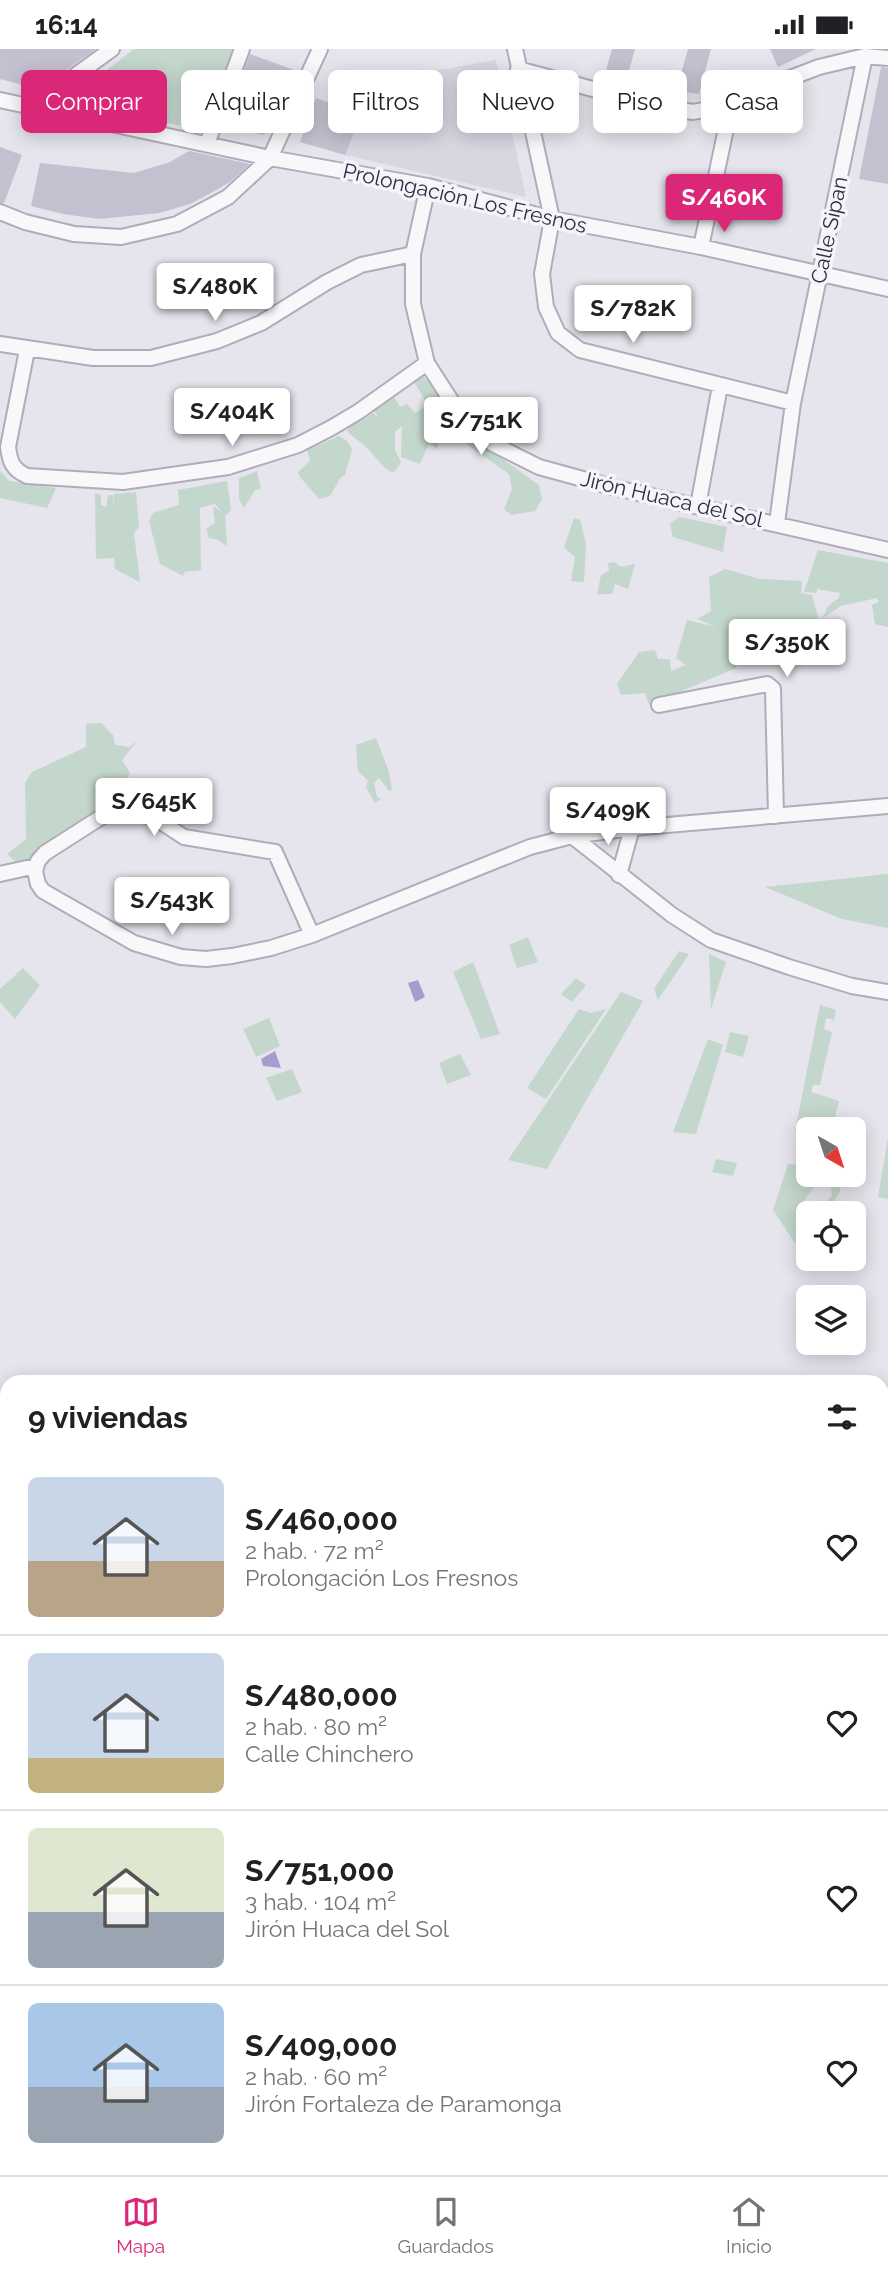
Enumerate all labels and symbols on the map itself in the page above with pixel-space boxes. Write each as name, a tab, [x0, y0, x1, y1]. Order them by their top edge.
street label: Prolongación Los Fresnos	[341, 158, 589, 238]
pin: S/460K	[667, 174, 781, 234]
street label: Calle Sipan	[805, 174, 853, 286]
pin: S/480K	[158, 264, 272, 323]
pin: S/782K	[576, 285, 690, 345]
pin: S/404K	[175, 389, 289, 448]
pin: S/751K	[424, 397, 538, 457]
street label: Jirón Huaca del Sol	[578, 466, 766, 532]
pin: S/350K	[730, 619, 844, 679]
pin: S/645K	[97, 779, 211, 838]
pin: S/409K	[551, 787, 665, 847]
pin: S/543K	[115, 877, 229, 937]
north arrow	[796, 1117, 866, 1187]

